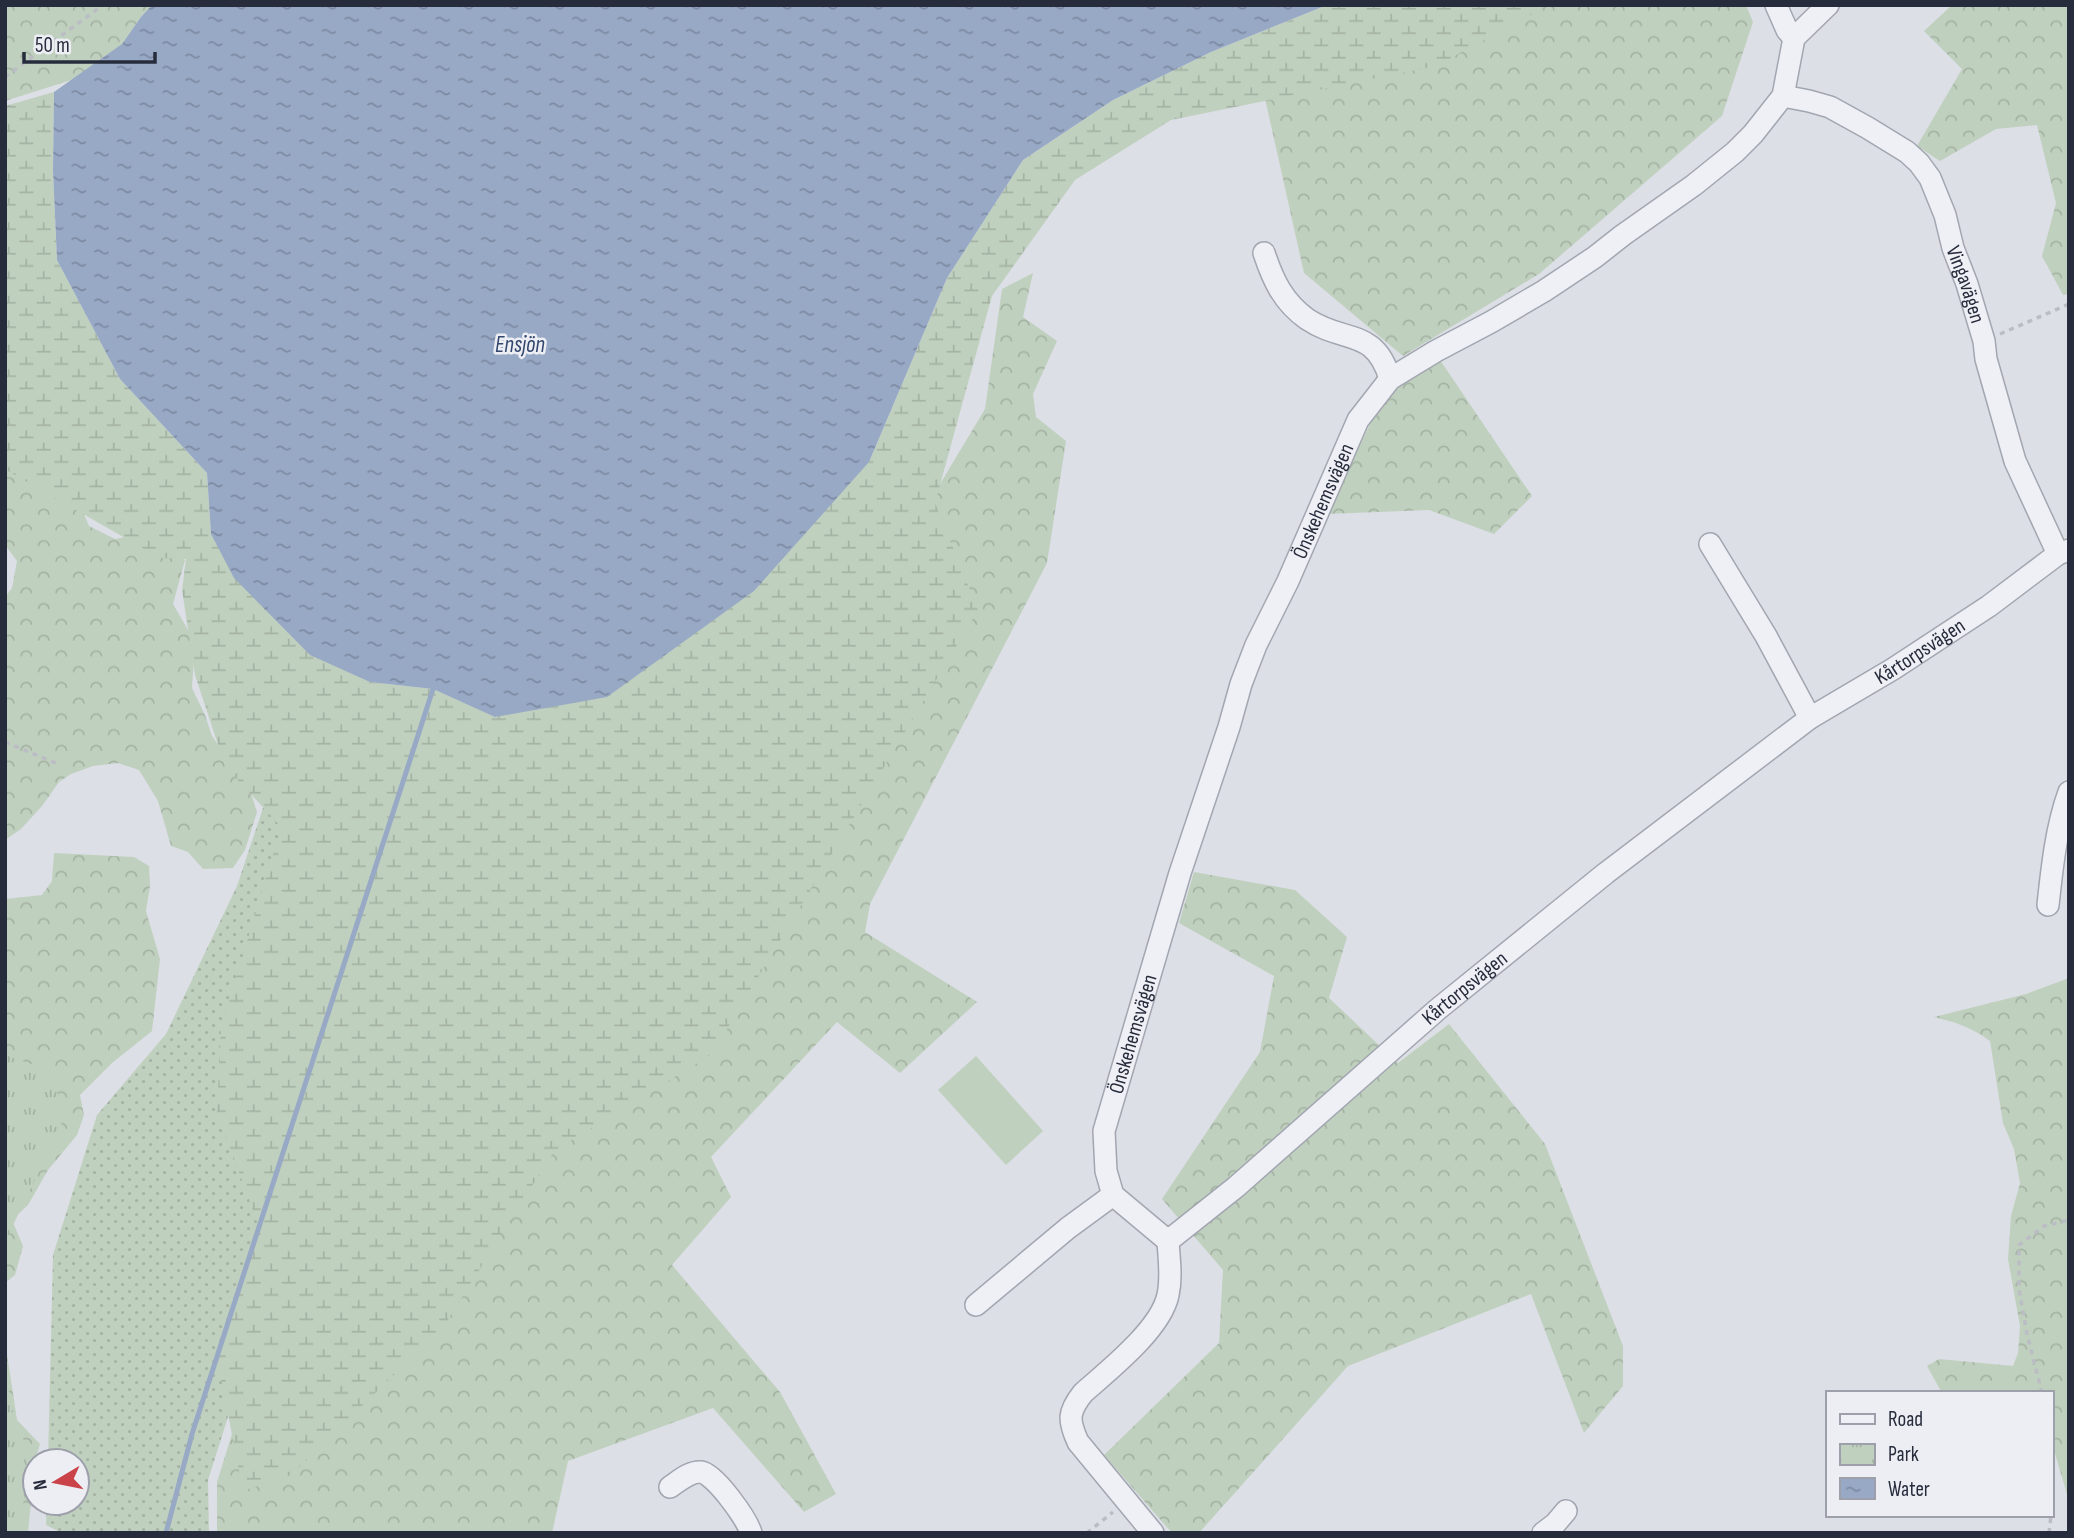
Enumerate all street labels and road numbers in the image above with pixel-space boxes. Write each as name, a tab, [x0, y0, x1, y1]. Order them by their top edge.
street label: Vingavägen	[1940, 242, 1990, 326]
street label: Önskehemsvägen	[1287, 440, 1359, 563]
street label: Kårtorpsvägen	[1870, 613, 1970, 690]
street label: Kårtorpsvägen	[1417, 946, 1512, 1030]
street label: Önskehemsvägen	[1104, 971, 1162, 1097]

